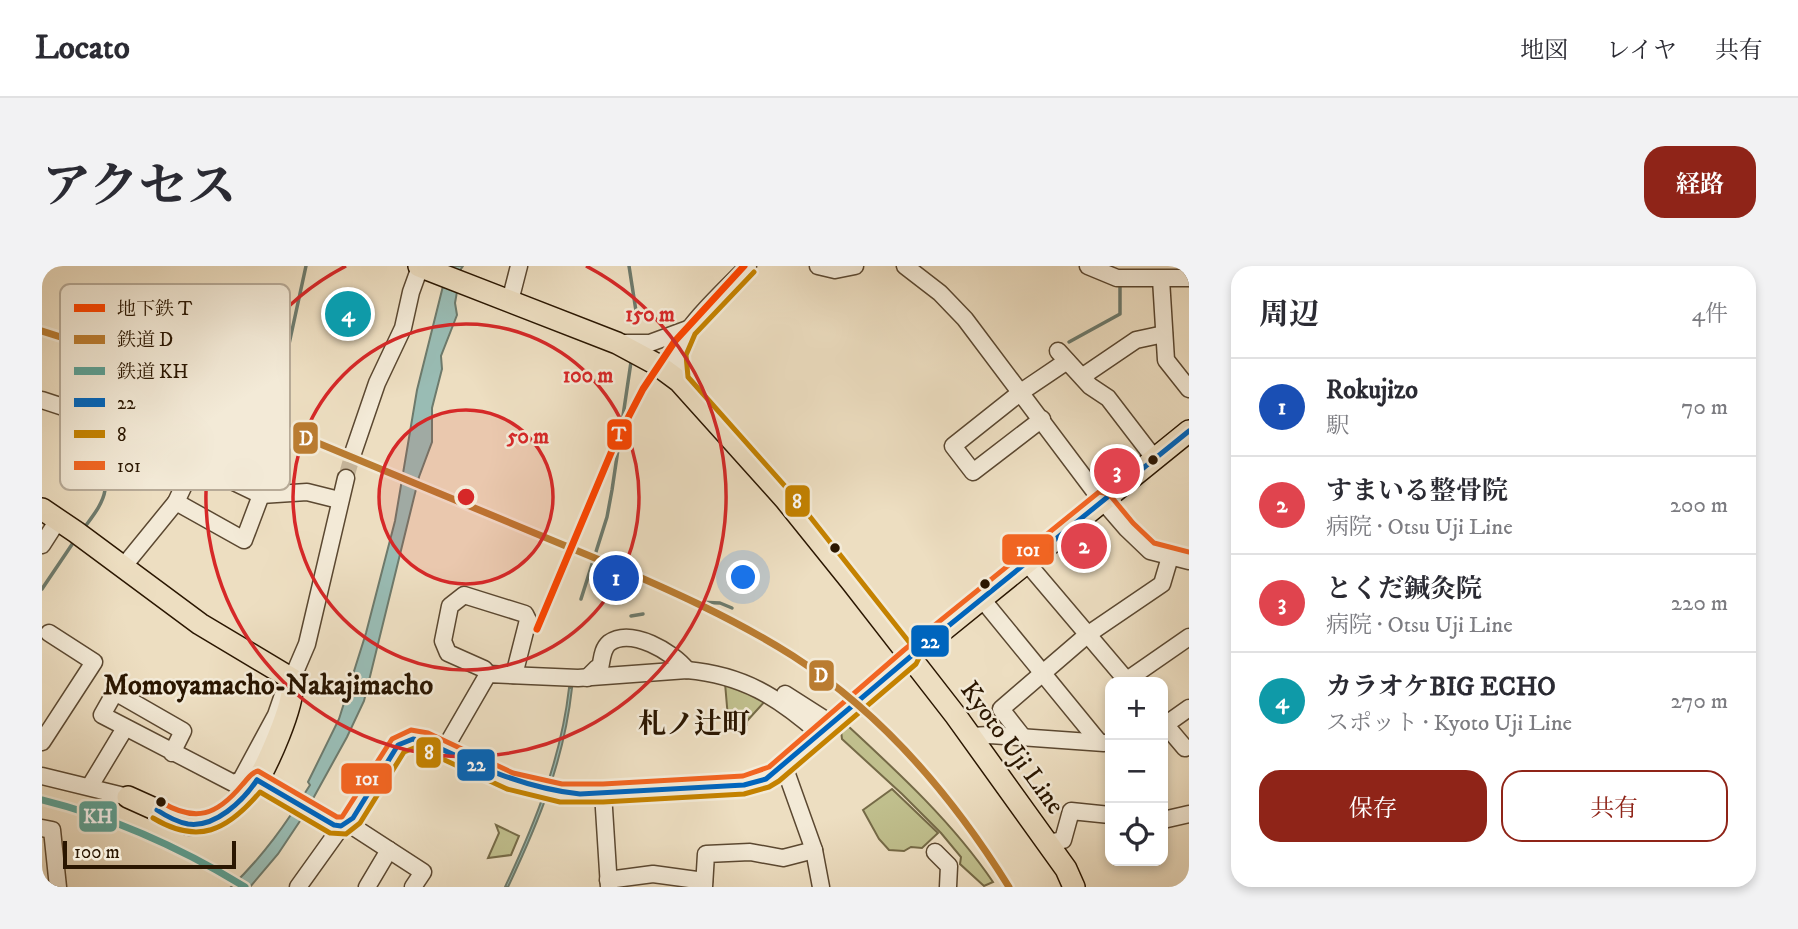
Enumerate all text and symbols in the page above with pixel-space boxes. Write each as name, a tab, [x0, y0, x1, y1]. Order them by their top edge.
text: Locato	[35, 28, 130, 69]
text: 地図	[1520, 36, 1568, 66]
text: レイヤ	[1606, 36, 1677, 66]
text: 共有	[1715, 36, 1763, 66]
button: 経路	[1644, 146, 1756, 218]
text: アクセス	[42, 157, 237, 219]
legend	[60, 284, 290, 490]
pin: 4	[325, 288, 371, 340]
text: 周辺	[1259, 297, 1319, 334]
text: 地下鉄 T	[117, 298, 193, 321]
text: 4件	[1692, 300, 1728, 329]
text: 150 m	[625, 302, 675, 328]
text: 鉄道 D	[117, 329, 173, 352]
text: 鉄道 KH	[117, 361, 188, 384]
text: 100 m	[563, 363, 613, 389]
text: Rokujizo	[1326, 374, 1418, 407]
text: 22	[117, 392, 136, 415]
text: 1	[1278, 393, 1286, 422]
text: 70 m	[1681, 393, 1728, 422]
text: 駅	[1326, 412, 1349, 441]
line badge: T	[606, 418, 633, 451]
line badge: D	[292, 421, 319, 455]
text: 8	[117, 424, 127, 447]
text: 50 m	[506, 424, 549, 450]
text: T	[611, 424, 627, 447]
text: D	[299, 428, 313, 451]
pin: 3	[1094, 445, 1140, 497]
unlabelled marker	[1146, 453, 1160, 467]
text: 101	[117, 455, 141, 478]
text: すまいる整骨院	[1326, 475, 1508, 508]
line badge: 8	[784, 484, 811, 518]
centre of rings	[454, 485, 478, 509]
text: 8	[792, 491, 802, 514]
text: 2	[1276, 491, 1288, 520]
text: 200 m	[1670, 491, 1728, 520]
text: 病院 · Otsu Uji Line	[1326, 513, 1513, 542]
pin: 2	[1061, 520, 1107, 572]
line badge: 101	[1001, 533, 1055, 566]
text: 101	[1016, 539, 1040, 562]
unlabelled marker	[828, 541, 842, 555]
pin: 1	[593, 552, 639, 604]
your location	[726, 560, 760, 594]
text: とくだ鍼灸院	[1326, 573, 1482, 606]
unlabelled marker	[978, 577, 992, 591]
text: 3	[1278, 589, 1286, 618]
text: 220 m	[1671, 589, 1728, 618]
text: 病院 · Otsu Uji Line	[1326, 611, 1513, 640]
line badge: 22	[910, 624, 950, 658]
text: 22	[921, 631, 940, 654]
line badge: D	[808, 659, 835, 692]
text: D	[814, 665, 828, 688]
district label: Momoyamacho-Nakajimacho	[103, 668, 433, 703]
text: カラオケBIG ECHO	[1326, 671, 1556, 704]
street label: Kyoto Uji Line	[953, 675, 1071, 821]
map controls	[1105, 677, 1168, 866]
button: +	[1105, 677, 1168, 740]
text: 4	[1275, 687, 1289, 716]
text: 270 m	[1671, 687, 1728, 716]
district label: 札ノ辻町	[638, 707, 750, 742]
text: スポット · Kyoto Uji Line	[1326, 709, 1572, 738]
line badge: 8	[415, 736, 442, 769]
button: −	[1105, 740, 1168, 803]
text: 8	[424, 742, 434, 765]
line badge: 22	[456, 748, 496, 782]
text: 22	[467, 754, 486, 777]
line badge: 101	[340, 762, 393, 795]
text: 101	[355, 768, 379, 791]
button: 保存	[1259, 770, 1487, 842]
button: 共有	[1501, 770, 1728, 842]
unlabelled marker	[154, 795, 168, 809]
line badge: KH	[78, 800, 118, 833]
button: locate	[1105, 803, 1168, 866]
text: KH	[83, 806, 113, 829]
scale bar	[63, 838, 236, 870]
text: 100 m	[74, 841, 120, 864]

